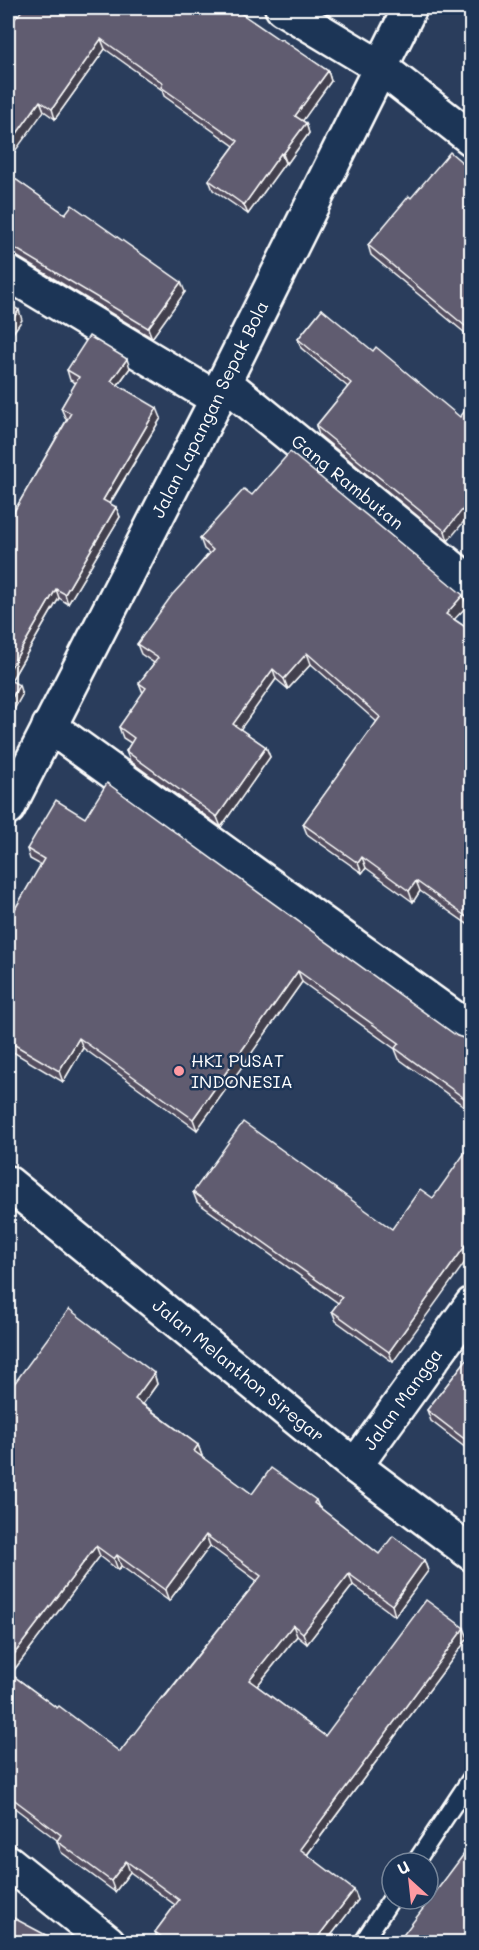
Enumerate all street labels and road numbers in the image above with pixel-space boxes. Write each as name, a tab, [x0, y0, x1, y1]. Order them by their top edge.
street label: Jalan Lapangan Sepak Bola	[145, 296, 274, 522]
street label: Gang Rambutan	[287, 429, 409, 535]
street label: Jalan Melanthon Siregar	[148, 1293, 330, 1447]
street label: Jalan Mangga	[357, 1343, 447, 1455]

